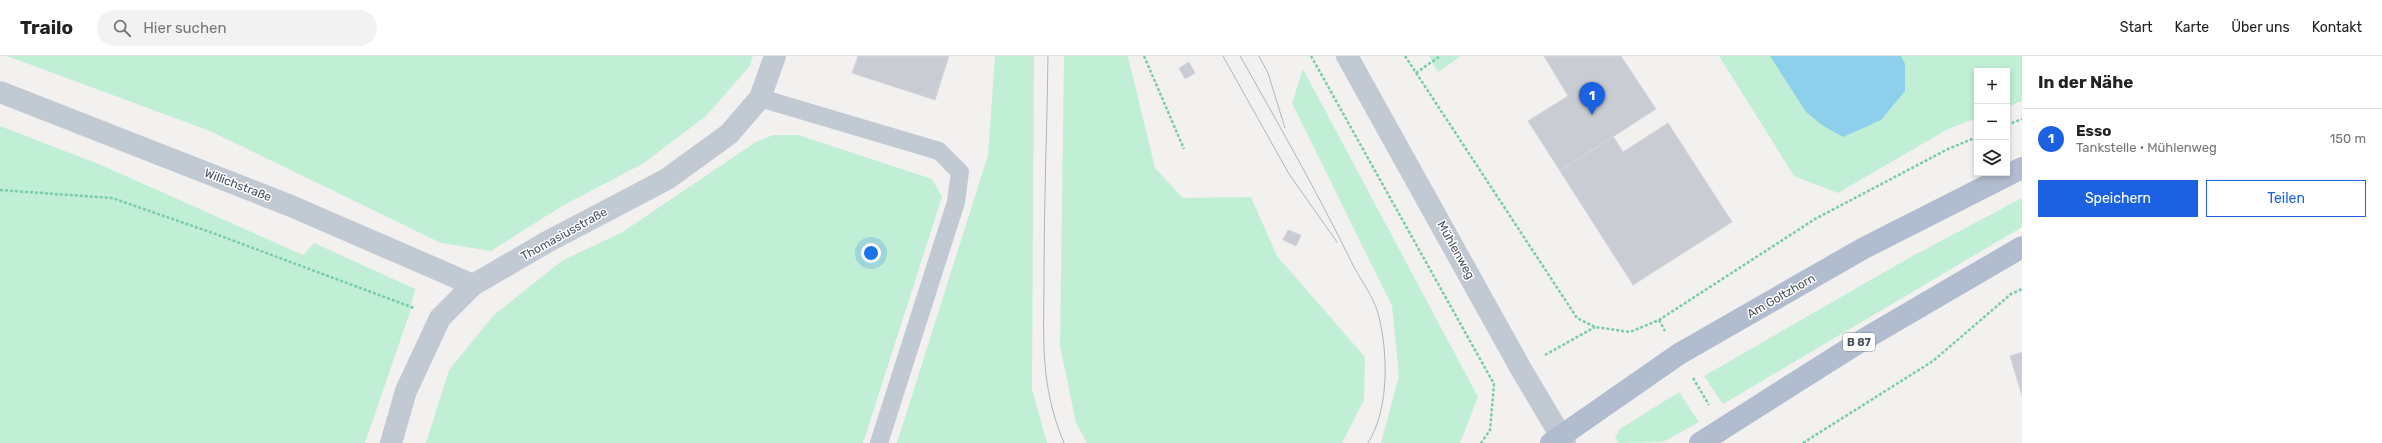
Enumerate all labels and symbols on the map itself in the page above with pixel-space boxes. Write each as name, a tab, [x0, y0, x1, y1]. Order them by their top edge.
pin: 1	[1579, 82, 1605, 115]
street label: Willichstraße	[202, 166, 274, 204]
street label: Thomasiusstraße	[519, 204, 610, 263]
street label: Mühlenweg	[1434, 219, 1478, 281]
your location	[861, 243, 881, 263]
street label: Am Goltzhorn	[1744, 271, 1818, 321]
road number: B 87	[1843, 333, 1875, 351]

